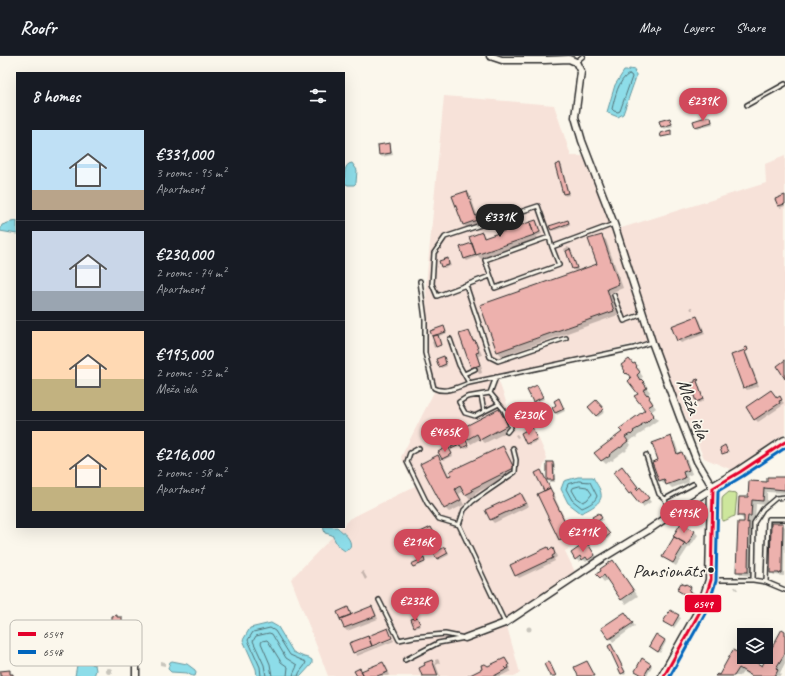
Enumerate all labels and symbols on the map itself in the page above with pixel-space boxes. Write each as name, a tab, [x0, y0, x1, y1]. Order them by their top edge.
pin: €239K	[675, 88, 731, 122]
pin: €331K	[472, 204, 528, 238]
street label: Meža iela	[671, 375, 717, 444]
pin: €230K	[501, 402, 557, 436]
pin: €465K	[417, 419, 473, 453]
pin: €195K	[656, 500, 712, 534]
pin: €211K	[555, 519, 611, 553]
pin: €216K	[390, 529, 446, 563]
place label: Pansionāts	[633, 559, 706, 583]
marker: Pansionāts	[706, 565, 716, 575]
pin: €232K	[387, 588, 443, 622]
line badge: 6549	[684, 594, 722, 613]
text: 6549	[693, 597, 714, 611]
legend	[10, 620, 142, 666]
text: 6549	[43, 627, 64, 641]
text: 6548	[43, 645, 64, 659]

